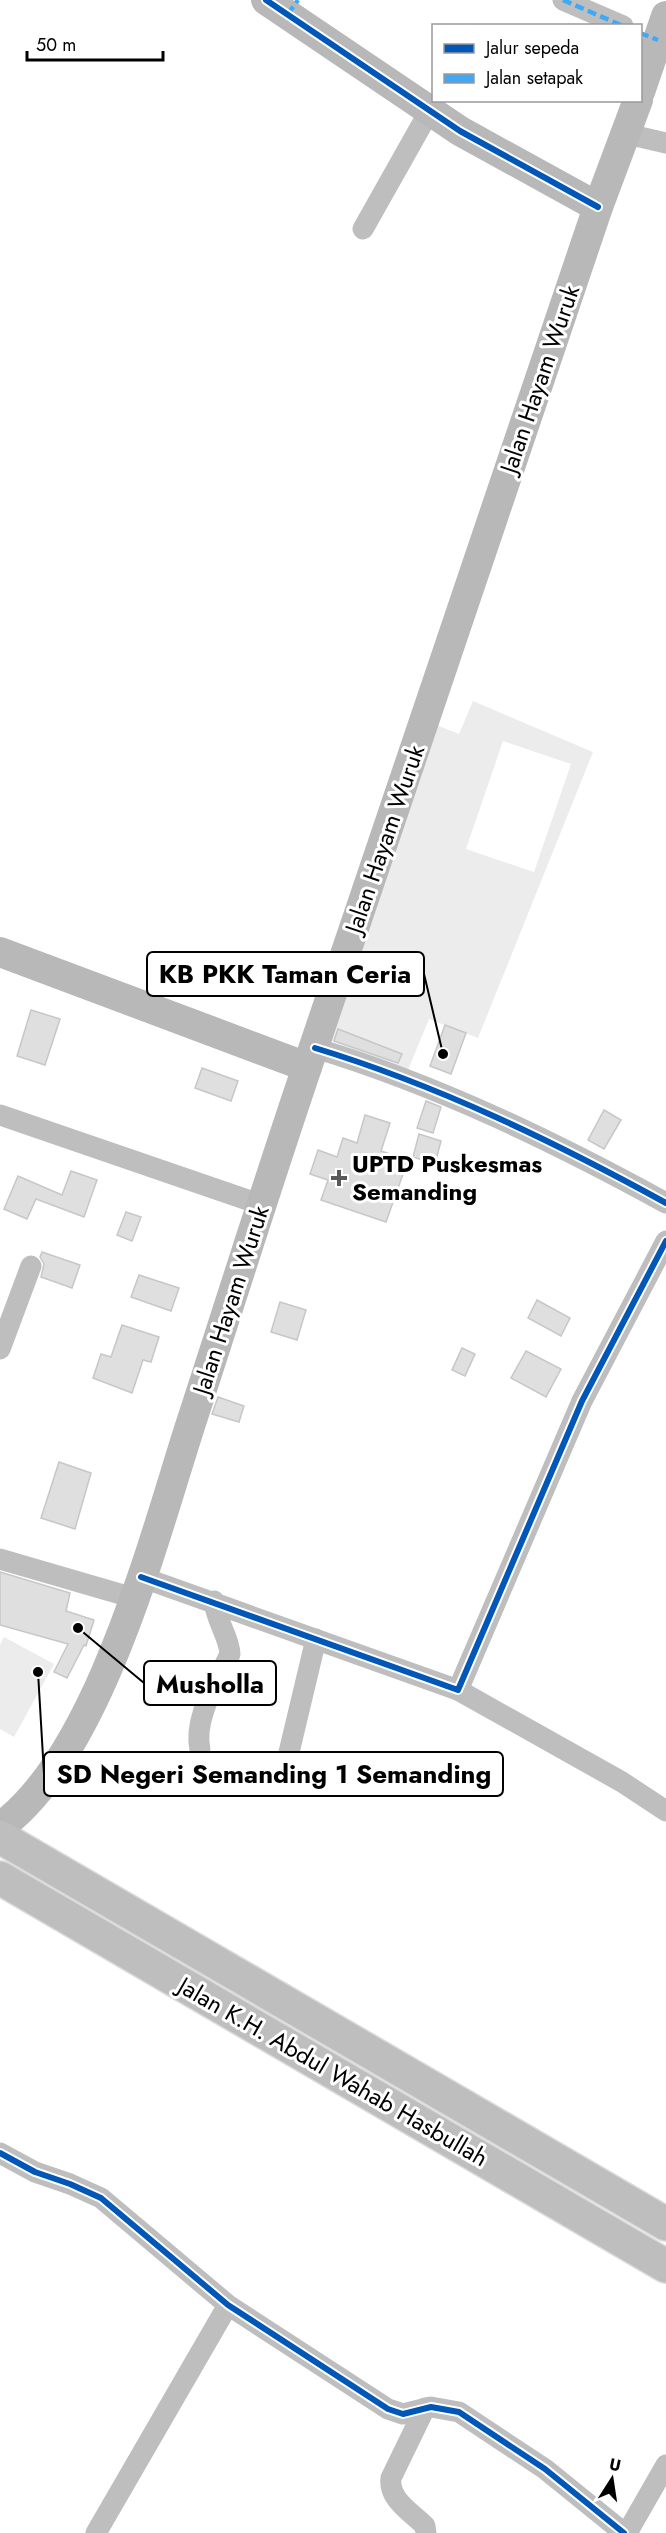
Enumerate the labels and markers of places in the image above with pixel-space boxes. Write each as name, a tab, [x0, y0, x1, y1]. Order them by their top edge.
callout: KB PKK Taman Ceria	[147, 952, 424, 996]
place label: UPTD Puskesmas Semanding	[352, 1146, 542, 1209]
marker: UPTD Puskesmas Semanding	[330, 1169, 348, 1187]
callout: Musholla	[144, 1661, 276, 1705]
callout: SD Negeri Semanding 1 Semanding	[44, 1752, 503, 1796]

